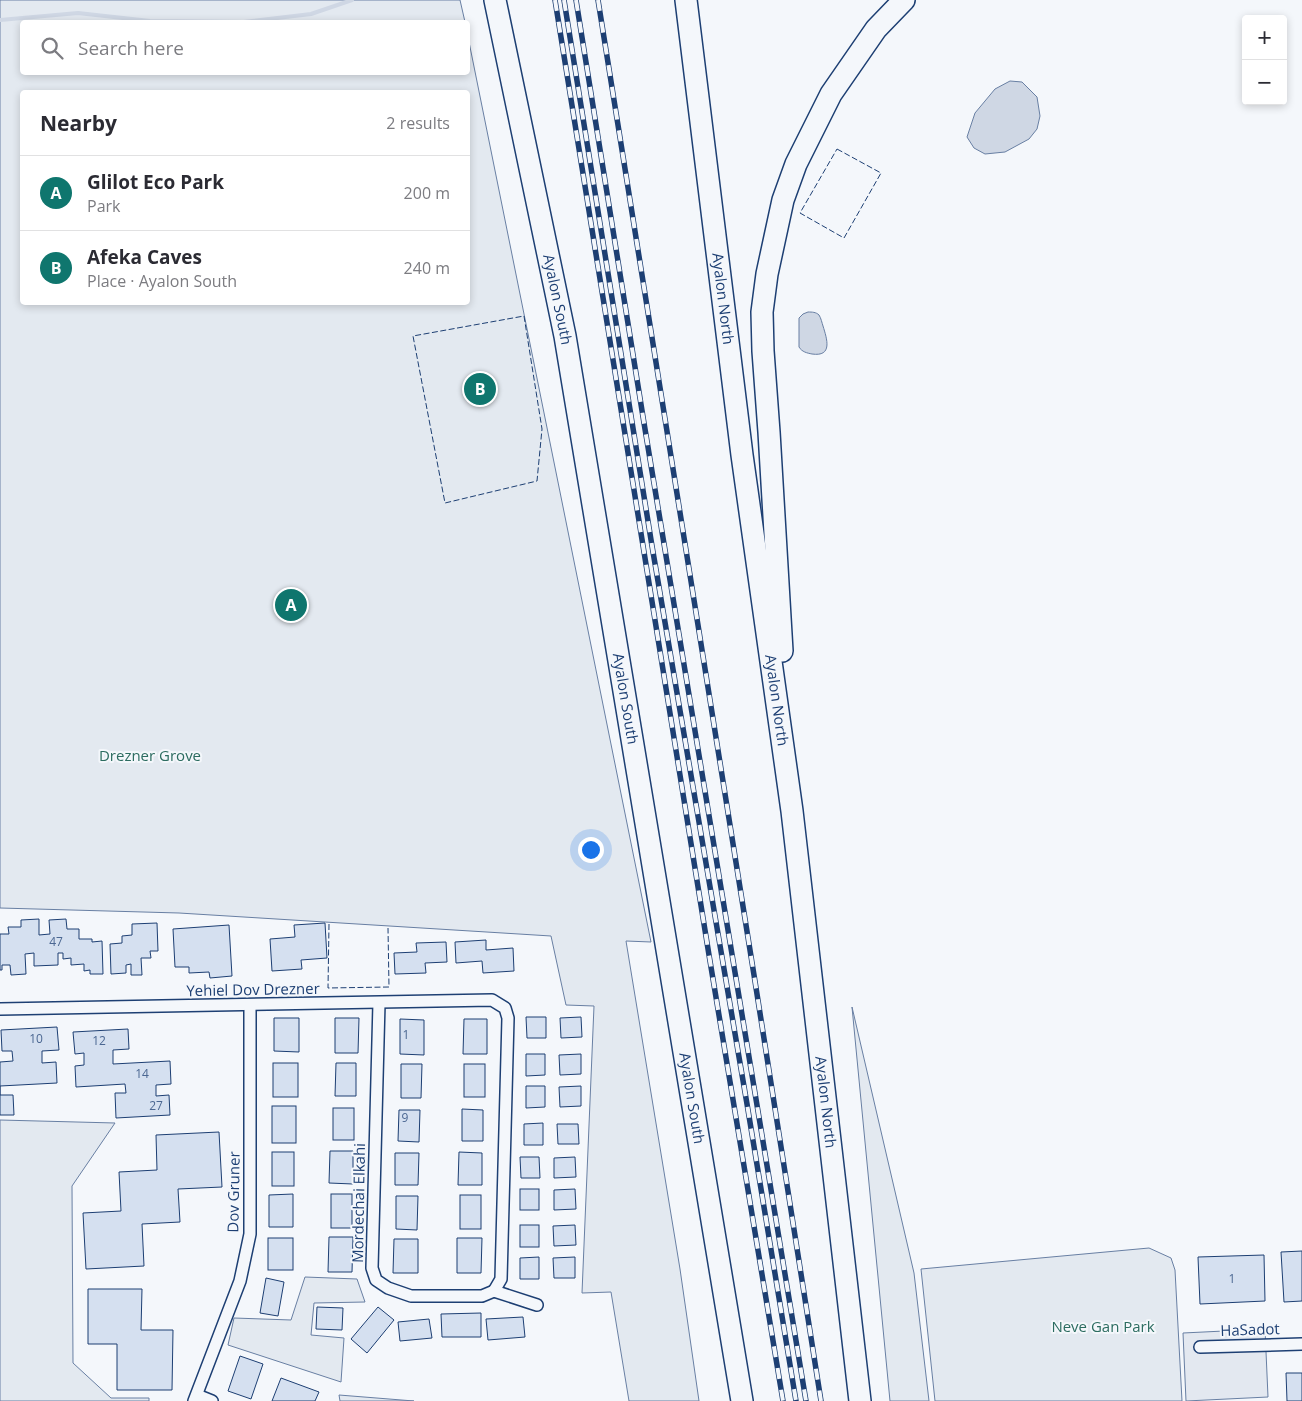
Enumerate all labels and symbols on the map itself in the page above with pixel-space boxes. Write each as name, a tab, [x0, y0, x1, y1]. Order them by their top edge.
street label: Ayalon South	[539, 252, 577, 346]
street label: Ayalon North	[708, 252, 739, 346]
pin: B	[464, 370, 496, 408]
pin: A	[275, 586, 307, 624]
street label: Ayalon South	[609, 651, 644, 746]
street label: Ayalon North	[761, 653, 794, 747]
park label: Drezner Grove	[99, 745, 201, 765]
your location	[578, 837, 604, 863]
house number: 47	[49, 933, 63, 950]
street label: Yehiel Dov Drezner	[186, 978, 320, 1000]
house number: 1	[403, 1026, 409, 1043]
house number: 10	[29, 1030, 43, 1047]
house number: 12	[92, 1032, 106, 1049]
street label: Ayalon South	[675, 1051, 710, 1145]
street label: Ayalon North	[811, 1055, 842, 1149]
house number: 14	[135, 1065, 149, 1082]
house number: 27	[149, 1097, 163, 1114]
house number: 9	[402, 1109, 409, 1126]
street label: Mordechai Elkahi	[347, 1143, 369, 1263]
street label: Dov Gruner	[222, 1151, 244, 1233]
house number: 1	[1229, 1270, 1235, 1287]
park label: Neve Gan Park	[1051, 1316, 1155, 1336]
street label: HaSadot	[1220, 1318, 1280, 1340]

